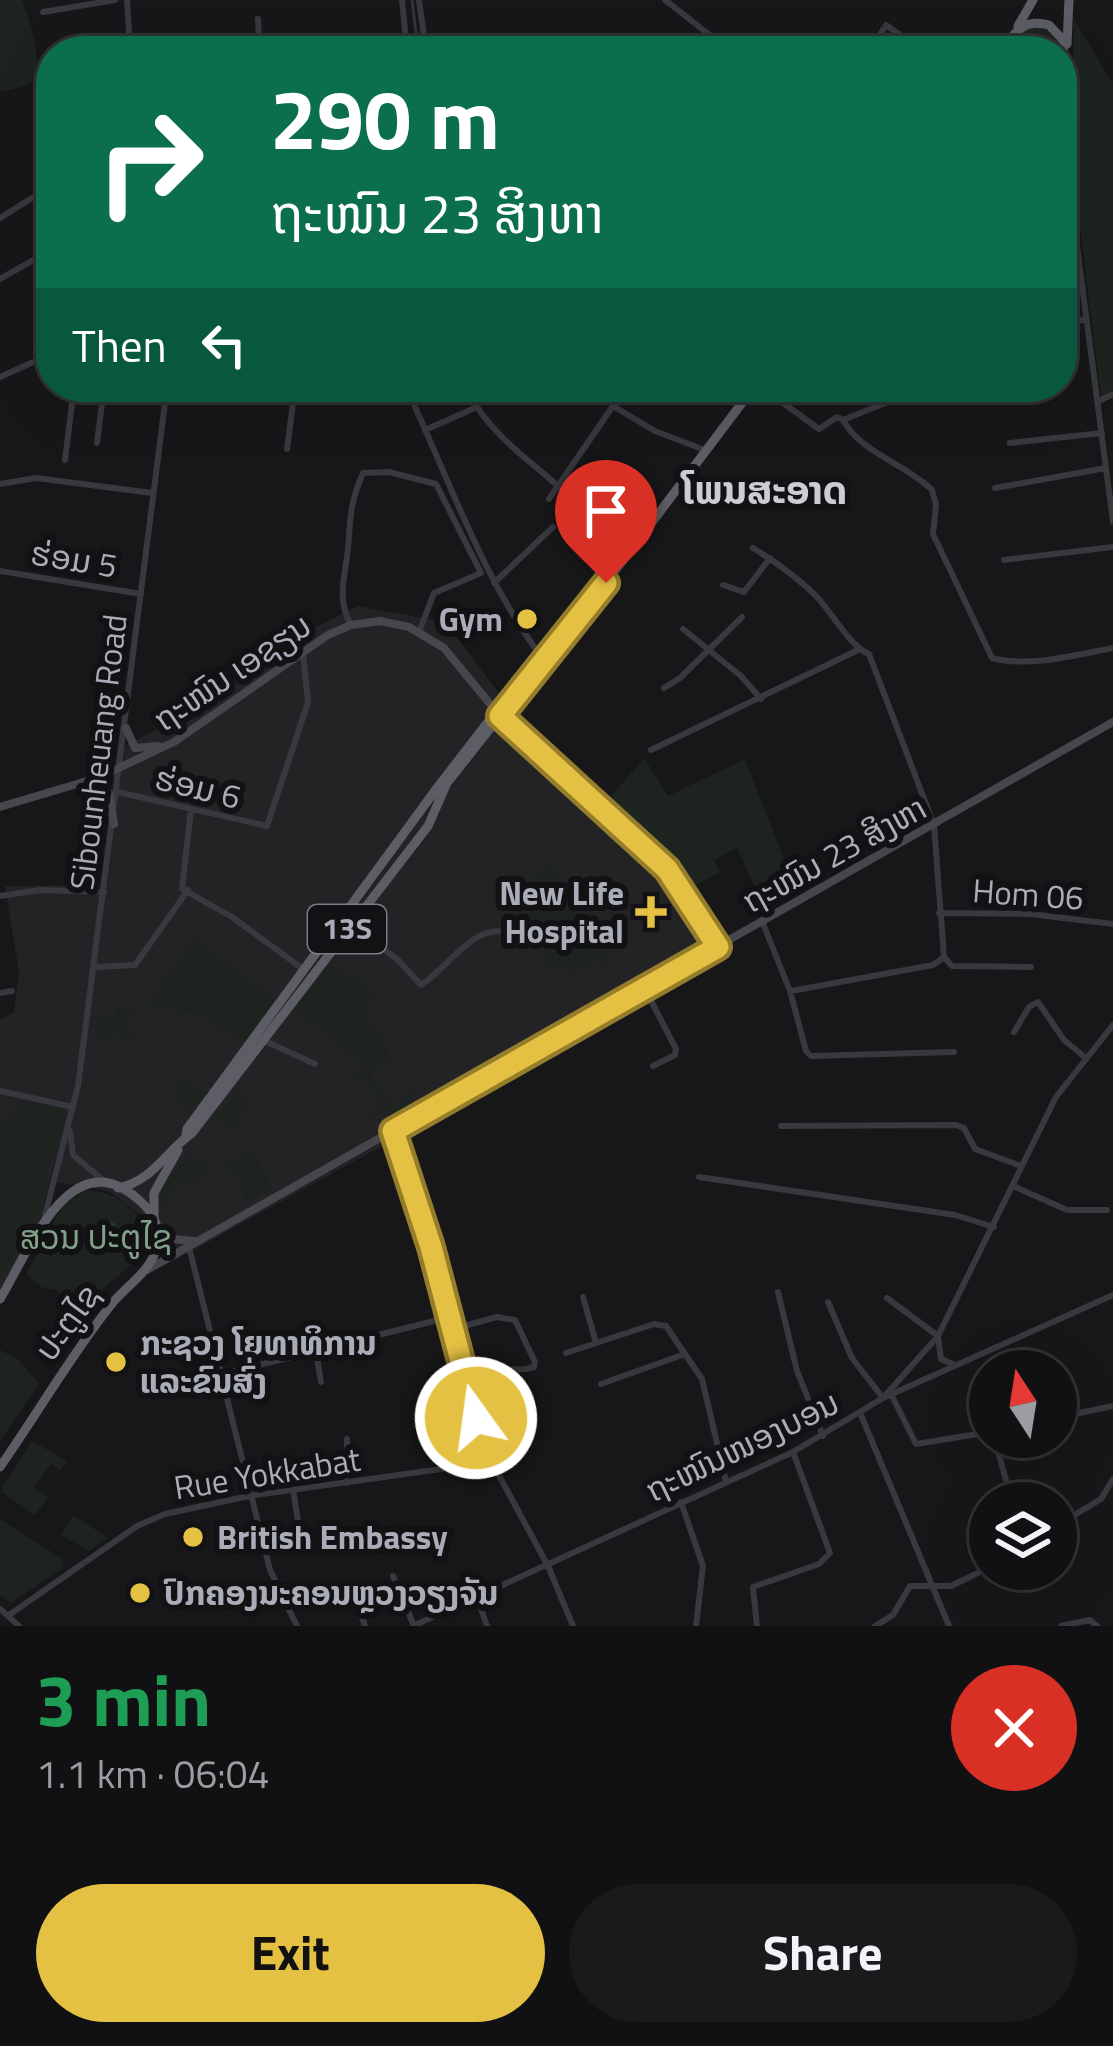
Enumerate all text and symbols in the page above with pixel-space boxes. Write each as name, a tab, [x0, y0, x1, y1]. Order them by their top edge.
text: 290 m	[270, 54, 500, 182]
icon: right	[72, 84, 228, 240]
text: ຖະໜົນ 23 ສິງຫາ	[270, 172, 604, 254]
text: Then	[72, 311, 167, 379]
icon: left	[191, 312, 257, 378]
pin	[555, 460, 657, 583]
district label: ໂພນສະອາດ	[680, 460, 847, 519]
icon: arrive	[573, 478, 639, 544]
street label: ຮ່ອມ 5	[27, 528, 121, 590]
place label: Gym	[439, 594, 503, 644]
street label: ຖະໜົນ ເອຊຽນ	[143, 601, 321, 743]
marker: Gym	[514, 606, 540, 632]
street label: Sibounheuang Road	[56, 611, 140, 893]
street label: ຮ່ອມ 6	[150, 752, 246, 822]
street label: ຖະໜົນ 23 ສິງຫາ	[733, 783, 935, 925]
street label: Hom 06	[971, 865, 1085, 923]
place label: New Life Hospital	[499, 868, 624, 956]
marker: New Life Hospital	[635, 896, 667, 928]
road number: 13S	[308, 905, 386, 953]
park label: ສວນ ປະຕູໄຊ	[20, 1212, 172, 1262]
street label: ປະຕູໄຊ	[22, 1273, 112, 1371]
place label: ກະຊວງ ໂຍທາທິການ ແລະຂົນສົ່ງ	[140, 1318, 376, 1406]
marker: ກະຊວງ ໂຍທາທິການ ແລະຂົນສົ່ງ	[103, 1349, 129, 1375]
north arrow	[969, 1350, 1077, 1458]
map controls	[969, 1350, 1077, 1590]
position arrow	[413, 1355, 539, 1481]
street label: ຖະໜົນໜອງບອນ	[636, 1377, 848, 1515]
street label: Rue Yokkabat	[170, 1434, 364, 1512]
button: layers	[969, 1482, 1077, 1590]
place label: British Embassy	[217, 1512, 448, 1562]
marker: British Embassy	[180, 1524, 206, 1550]
place label: ປົກຄອງນະຄອນຫຼວງວຽງຈັນ	[163, 1568, 498, 1618]
marker: ປົກຄອງນະຄອນຫຼວງວຽງຈັນ	[127, 1580, 153, 1606]
text: 3 min	[36, 1644, 211, 1754]
button: close	[951, 1665, 1077, 1791]
text: 1.1 km · 06:04	[36, 1744, 269, 1803]
button: Exit	[36, 1884, 545, 2022]
button: Share	[569, 1884, 1077, 2022]

